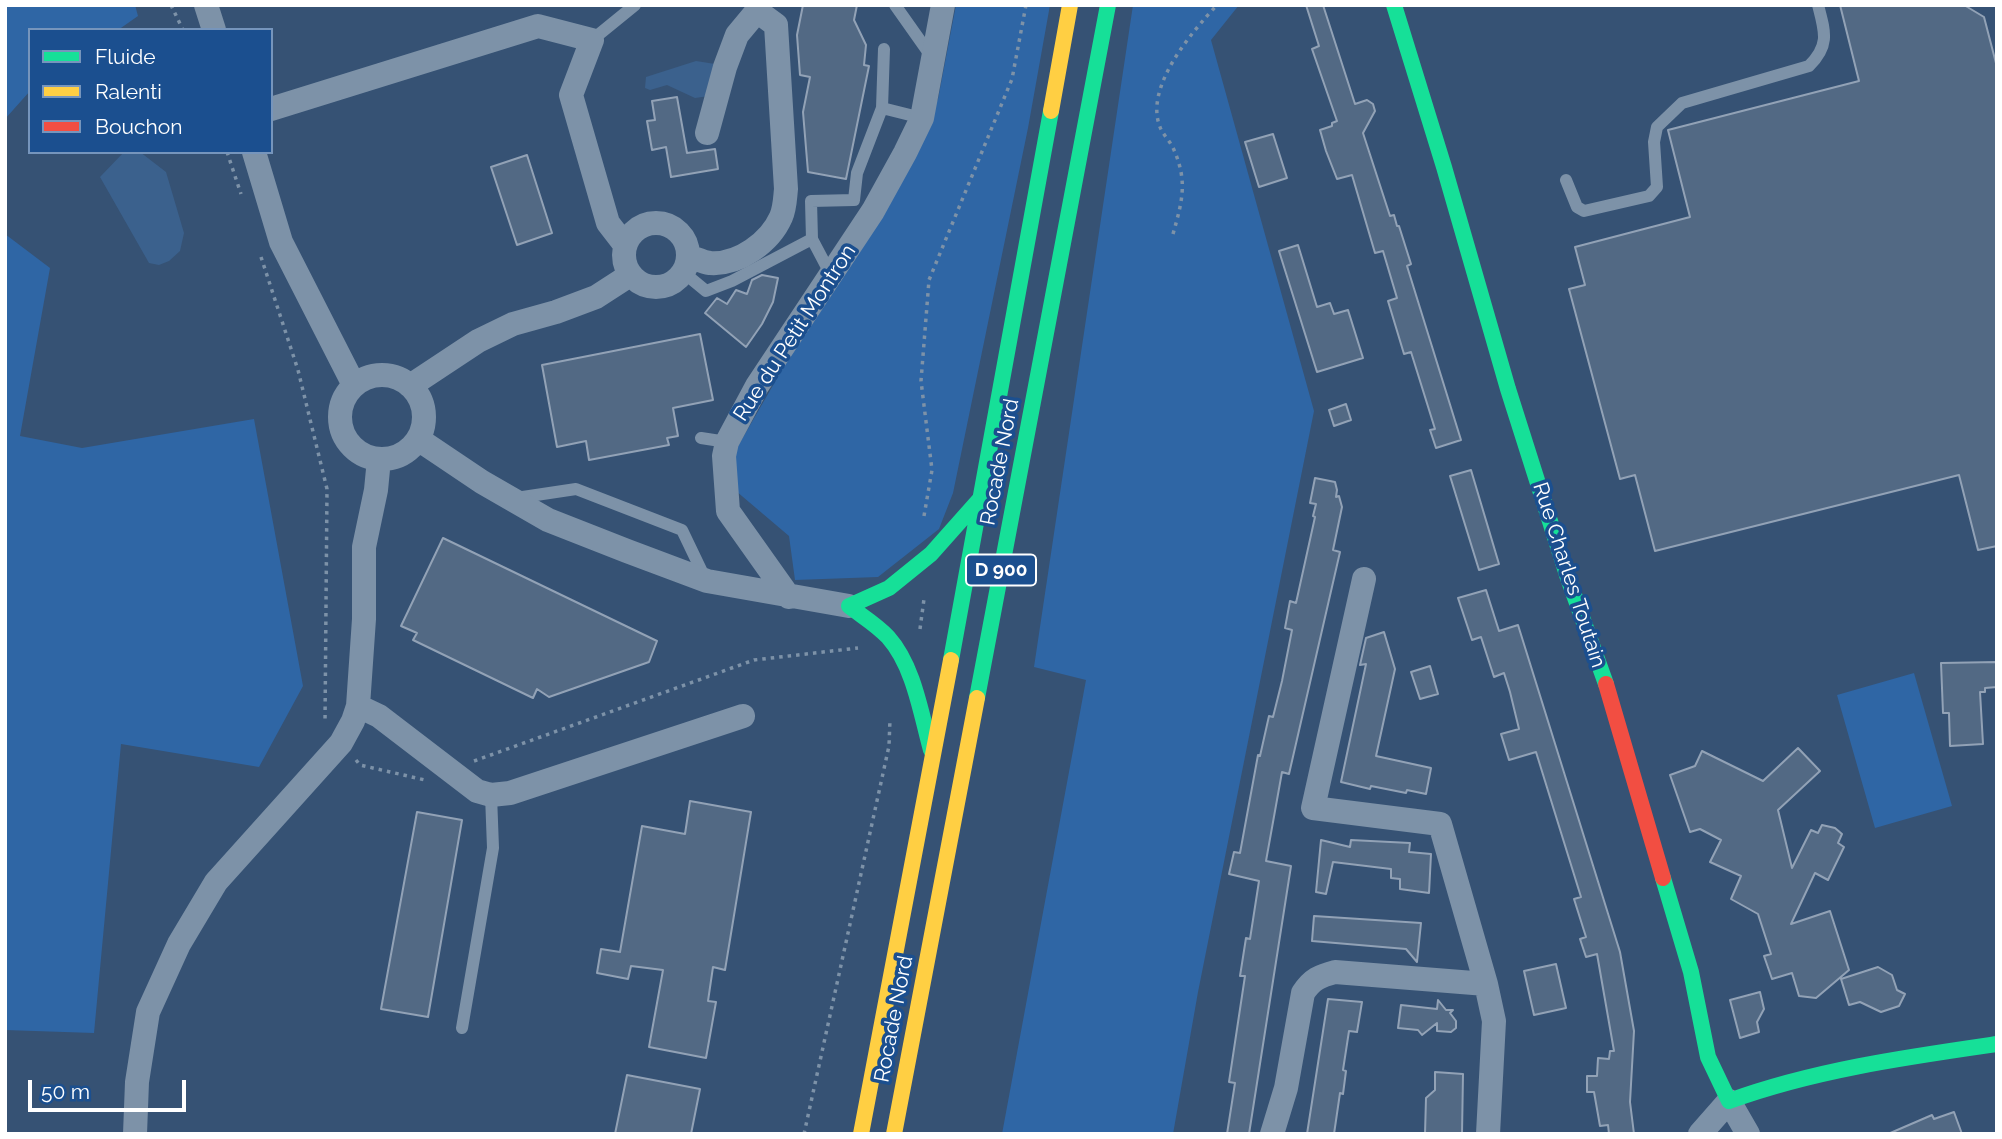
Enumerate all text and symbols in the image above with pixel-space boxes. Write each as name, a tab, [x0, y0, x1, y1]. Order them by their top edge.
legend	[28, 28, 273, 154]
text: Fluide	[95, 44, 156, 69]
text: Ralenti	[95, 79, 162, 104]
text: Bouchon	[95, 114, 182, 139]
street label: Rue du Petit Montron	[729, 240, 861, 426]
street label: Rocade Nord	[975, 397, 1025, 527]
street label: Rue Charles Toutain	[1527, 479, 1611, 671]
road number: D 900	[966, 554, 1036, 586]
street label: Rocade Nord	[869, 954, 919, 1084]
scale bar	[32, 1066, 189, 1110]
text: 50 m	[41, 1079, 90, 1104]

